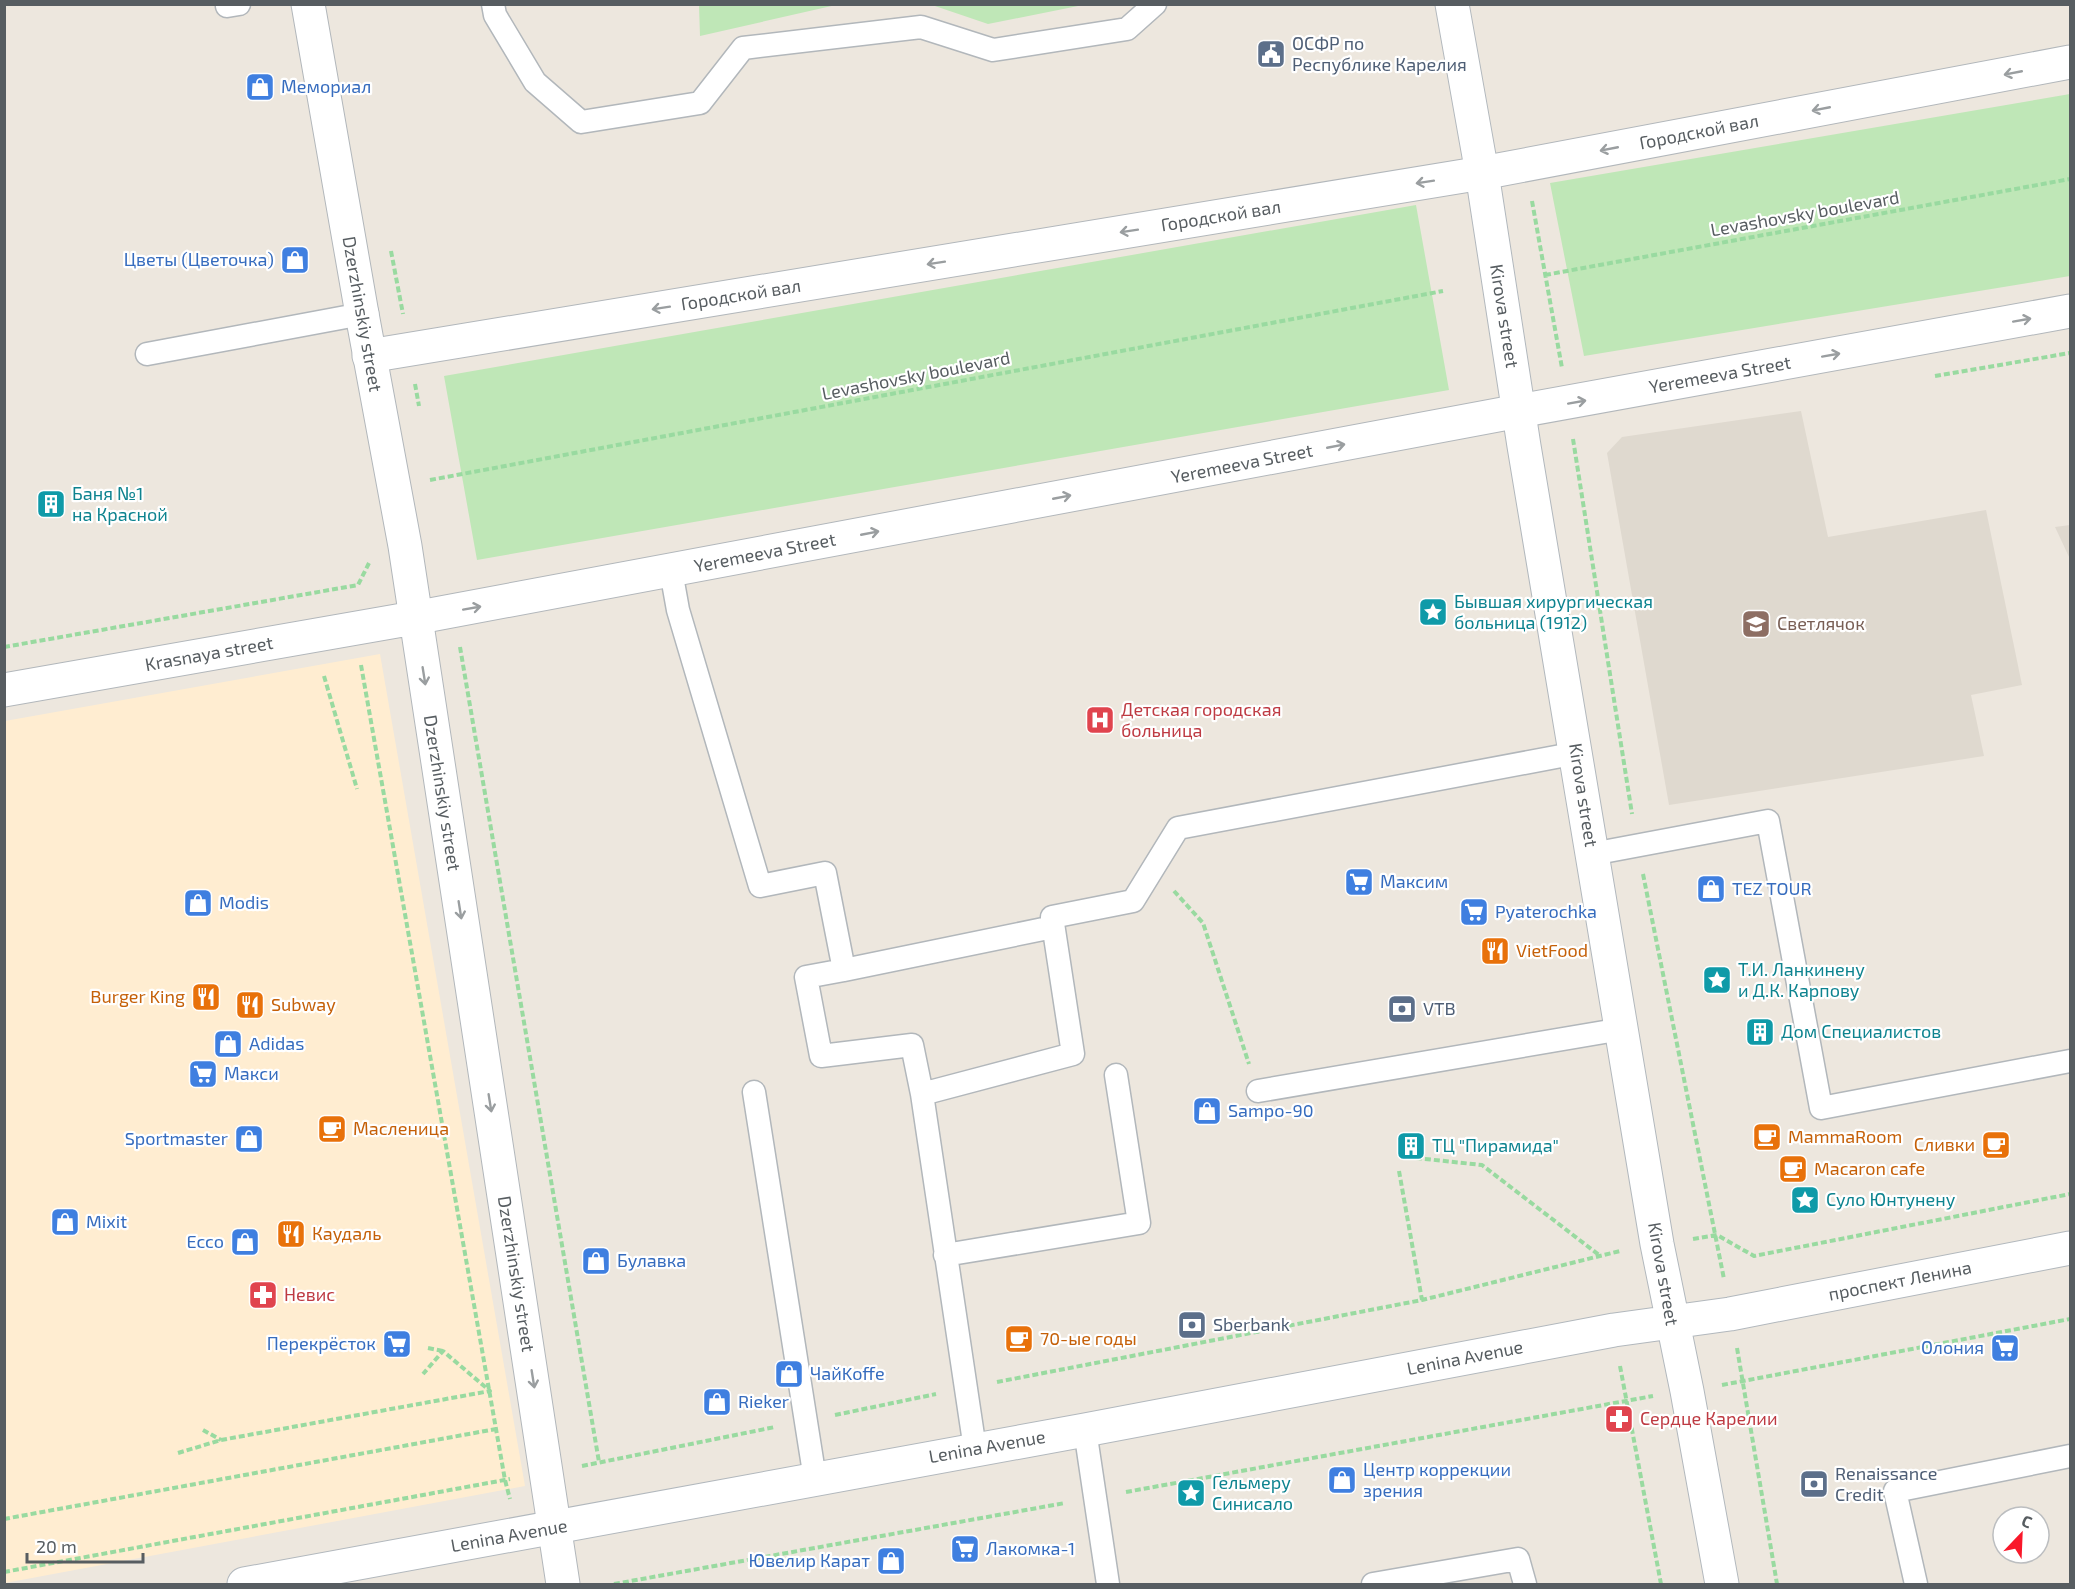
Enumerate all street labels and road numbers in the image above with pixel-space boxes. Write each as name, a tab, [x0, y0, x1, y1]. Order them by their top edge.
street label: Городской вал	[1637, 109, 1760, 153]
street label: Levashovsky boulevard	[1709, 186, 1901, 240]
street label: Городской вал	[1159, 195, 1282, 235]
street label: Dzerzhinskiy street	[338, 234, 388, 393]
street label: Kirova street	[1486, 262, 1524, 369]
street label: Городской вал	[679, 274, 802, 314]
street label: Levashovsky boulevard	[820, 346, 1012, 404]
street label: Yeremeeva Street	[1647, 351, 1793, 397]
street label: Yeremeeva Street	[1169, 438, 1315, 488]
street label: Yeremeeva Street	[692, 527, 838, 577]
street label: Krasnaya street	[143, 631, 275, 675]
street label: Dzerzhinskiy street	[420, 713, 466, 873]
street label: Kirova street	[1565, 741, 1603, 848]
street label: Dzerzhinskiy street	[494, 1194, 540, 1354]
street label: Kirova street	[1644, 1220, 1684, 1327]
street label: проспект Ленина	[1826, 1255, 1973, 1305]
street label: Lenina Avenue	[1405, 1335, 1525, 1379]
street label: Lenina Avenue	[927, 1425, 1047, 1467]
street label: Lenina Avenue	[449, 1514, 569, 1556]

